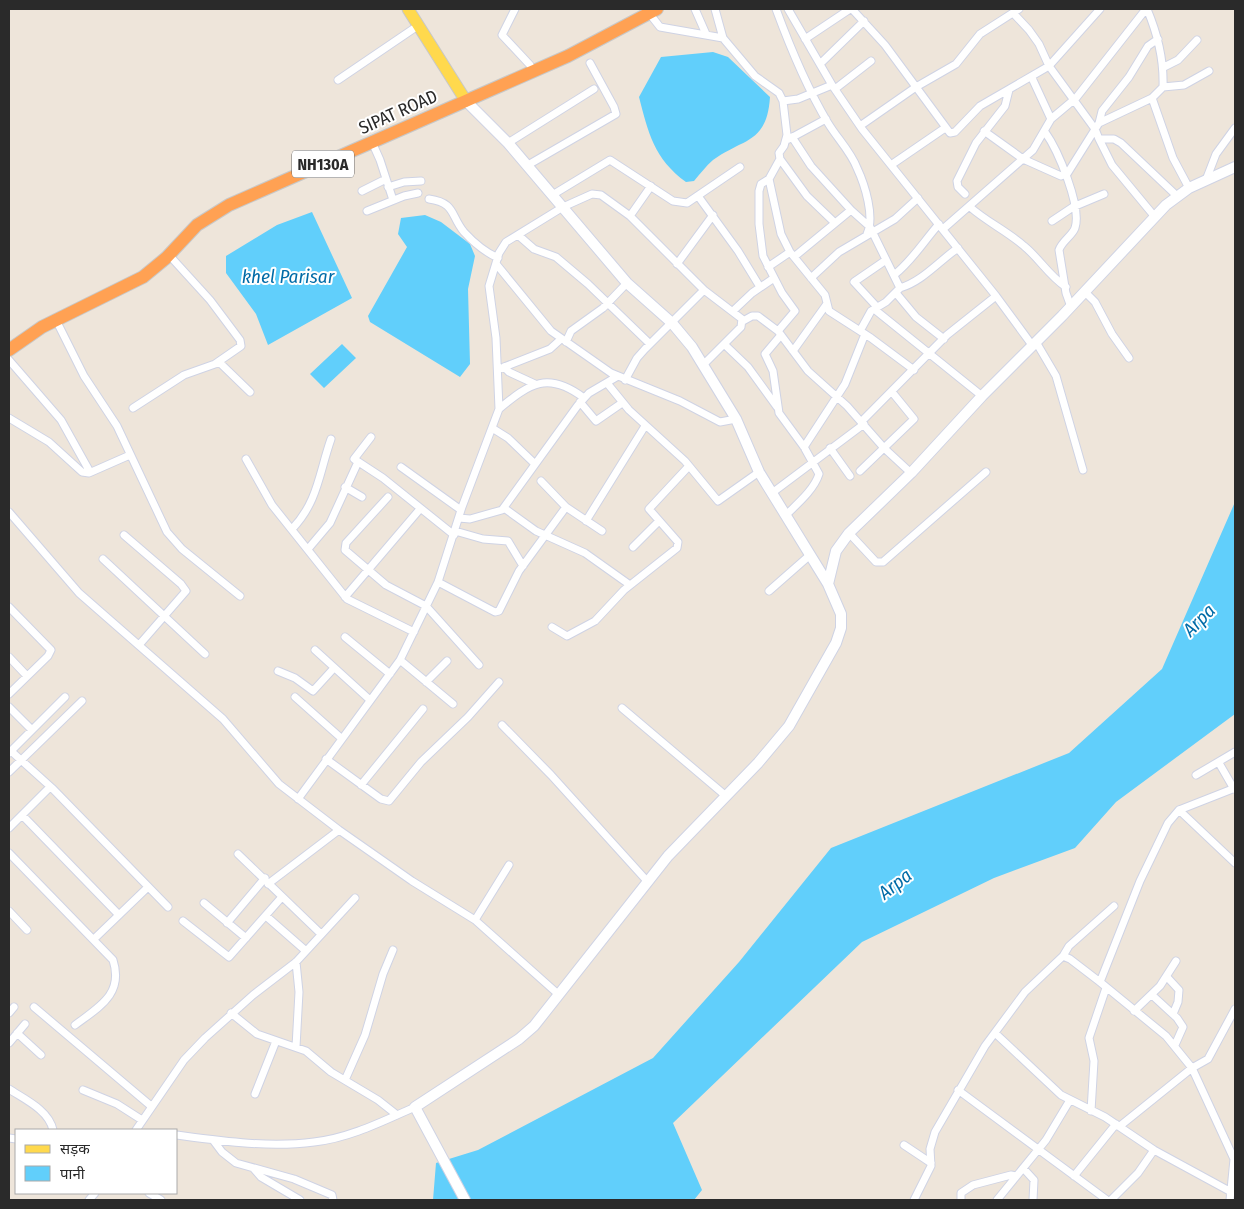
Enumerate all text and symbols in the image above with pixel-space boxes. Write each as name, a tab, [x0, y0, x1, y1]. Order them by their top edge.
street label: SIPAT ROAD	[355, 85, 441, 139]
road number: NH130A	[292, 150, 354, 178]
water label: khel Parisar	[242, 265, 336, 288]
water label: Arpa	[1177, 599, 1220, 642]
water label: Arpa	[873, 864, 916, 905]
legend	[15, 1129, 178, 1194]
text: सड़क	[60, 1140, 90, 1158]
text: पानी	[60, 1165, 86, 1183]

